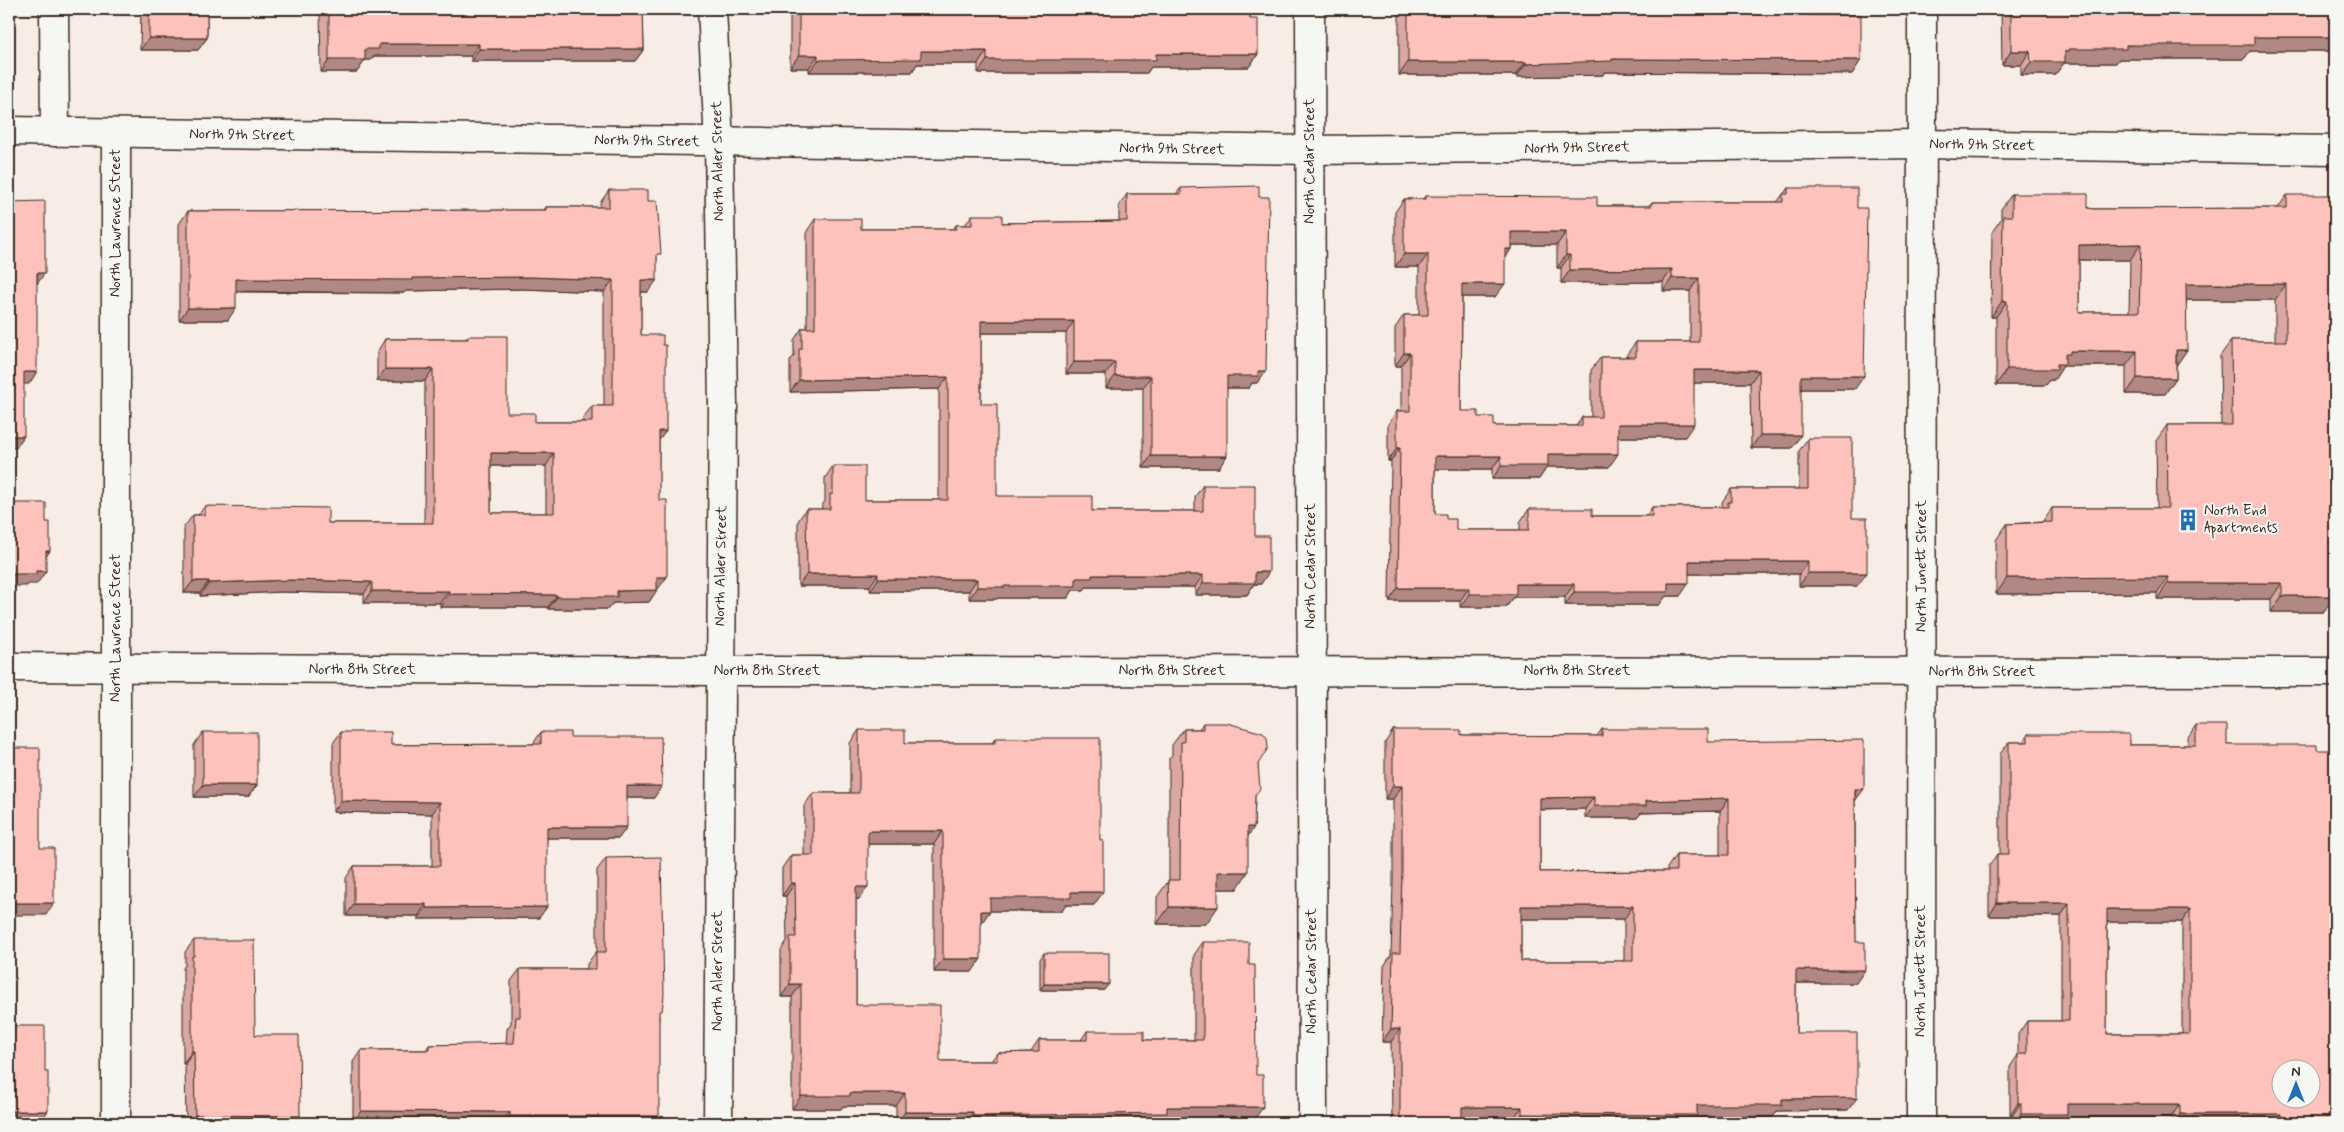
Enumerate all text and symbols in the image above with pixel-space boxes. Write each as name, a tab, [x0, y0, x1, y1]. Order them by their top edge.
street label: North Cedar Street	[1300, 98, 1320, 224]
street label: North Alder Street	[707, 100, 729, 222]
street label: North 9th Street	[189, 124, 295, 146]
street label: North 9th Street	[594, 130, 700, 152]
street label: North 9th Street	[1929, 134, 2035, 156]
street label: North 9th Street	[1524, 137, 1630, 159]
street label: North 9th Street	[1119, 138, 1225, 160]
street label: North Lawrence Street	[106, 149, 126, 297]
street label: North Junett Street	[1912, 500, 1932, 632]
place label: North End Apartments	[2204, 501, 2278, 539]
street label: North Cedar Street	[1301, 503, 1321, 629]
street label: North Alder Street	[710, 505, 732, 627]
building icon: North End Apartments	[2175, 507, 2201, 533]
street label: North Lawrence Street	[106, 554, 126, 702]
street label: North 8th Street	[309, 660, 416, 680]
street label: North 8th Street	[714, 661, 821, 681]
street label: North 8th Street	[1119, 661, 1226, 681]
street label: North 8th Street	[1524, 661, 1631, 681]
street label: North 8th Street	[1929, 662, 2036, 682]
street label: North Junett Street	[1911, 905, 1931, 1037]
street label: North Cedar Street	[1302, 908, 1322, 1034]
street label: North Alder Street	[708, 910, 728, 1031]
north arrow	[2272, 1060, 2322, 1110]
text: N	[2291, 1063, 2301, 1081]

